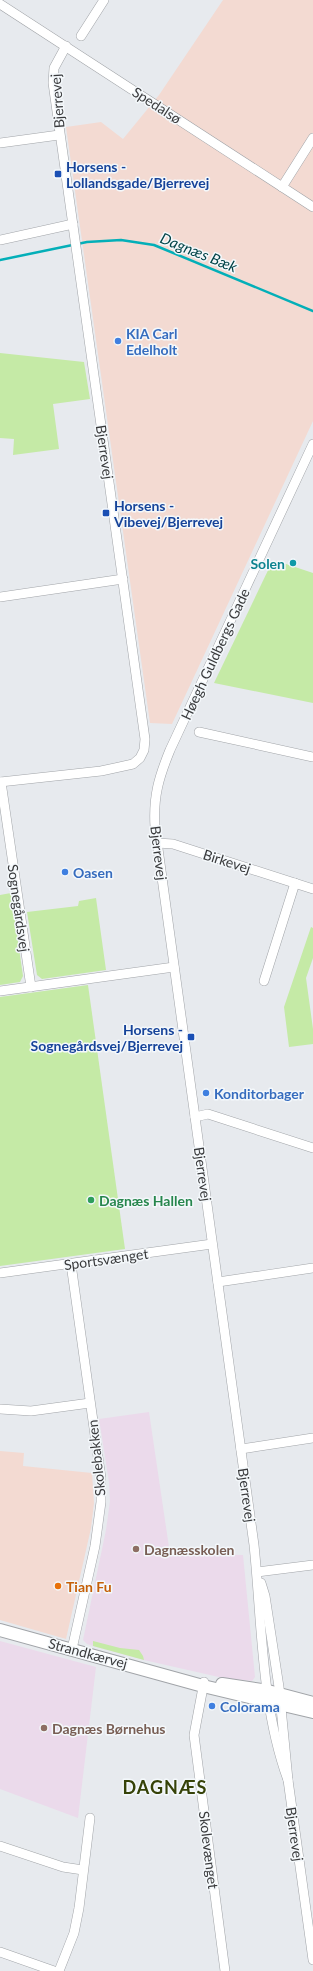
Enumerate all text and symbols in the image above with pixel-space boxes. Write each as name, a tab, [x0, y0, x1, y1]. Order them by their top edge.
street label: Bjerrevej	[47, 73, 67, 129]
street label: Spedalsø	[129, 83, 185, 127]
place label: Horsens - Lollandsgade/Bjerrevej	[66, 158, 209, 191]
marker: Horsens - Lollandsgade/Bjerrevej	[53, 169, 63, 179]
water label: Dagnæs Bæk	[158, 228, 241, 276]
place label: KIA Carl Edelholt	[126, 325, 178, 358]
marker: KIA Carl Edelholt	[113, 336, 123, 346]
street label: Bjerrevej	[93, 424, 117, 480]
place label: Horsens - Vibevej/Bjerrevej	[113, 497, 223, 530]
marker: Horsens - Vibevej/Bjerrevej	[101, 508, 111, 518]
place label: Solen	[250, 555, 285, 572]
marker: Solen	[288, 558, 298, 568]
street label: Høegh Guldbergs Gade	[177, 586, 253, 722]
street label: Bjerrevej	[147, 825, 171, 881]
street label: Birkevej	[201, 845, 253, 877]
street label: Sognegårdsvej	[4, 863, 34, 953]
place label: Oasen	[73, 864, 113, 881]
marker: Oasen	[60, 867, 70, 877]
place label: Horsens - Sognegårdsvej/Bjerrevej	[30, 1021, 183, 1054]
marker: Horsens - Sognegårdsvej/Bjerrevej	[186, 1032, 196, 1042]
place label: Konditorbager	[214, 1085, 305, 1102]
marker: Konditorbager	[201, 1088, 211, 1098]
street label: Bjerrevej	[191, 1146, 215, 1202]
place label: Dagnæs Hallen	[99, 1192, 193, 1209]
marker: Dagnæs Hallen	[86, 1195, 96, 1205]
street label: Sportsvænget	[63, 1245, 149, 1273]
street label: Skolebakken	[84, 1419, 108, 1497]
street label: Bjerrevej	[235, 1467, 259, 1523]
place label: Dagnæsskolen	[144, 1541, 235, 1558]
marker: Dagnæsskolen	[131, 1544, 141, 1554]
place label: Tian Fu	[66, 1578, 112, 1595]
marker: Tian Fu	[53, 1581, 63, 1591]
street label: Strandkærvej	[47, 1634, 129, 1672]
place label: Colorama	[220, 1698, 280, 1715]
marker: Colorama	[207, 1701, 217, 1711]
place label: Dagnæs Børnehus	[52, 1720, 165, 1737]
marker: Dagnæs Børnehus	[39, 1723, 49, 1733]
district label: DAGNÆS	[122, 1776, 208, 1798]
street label: Bjerrevej	[283, 1806, 307, 1862]
street label: Skolevænget	[196, 1810, 222, 1890]

